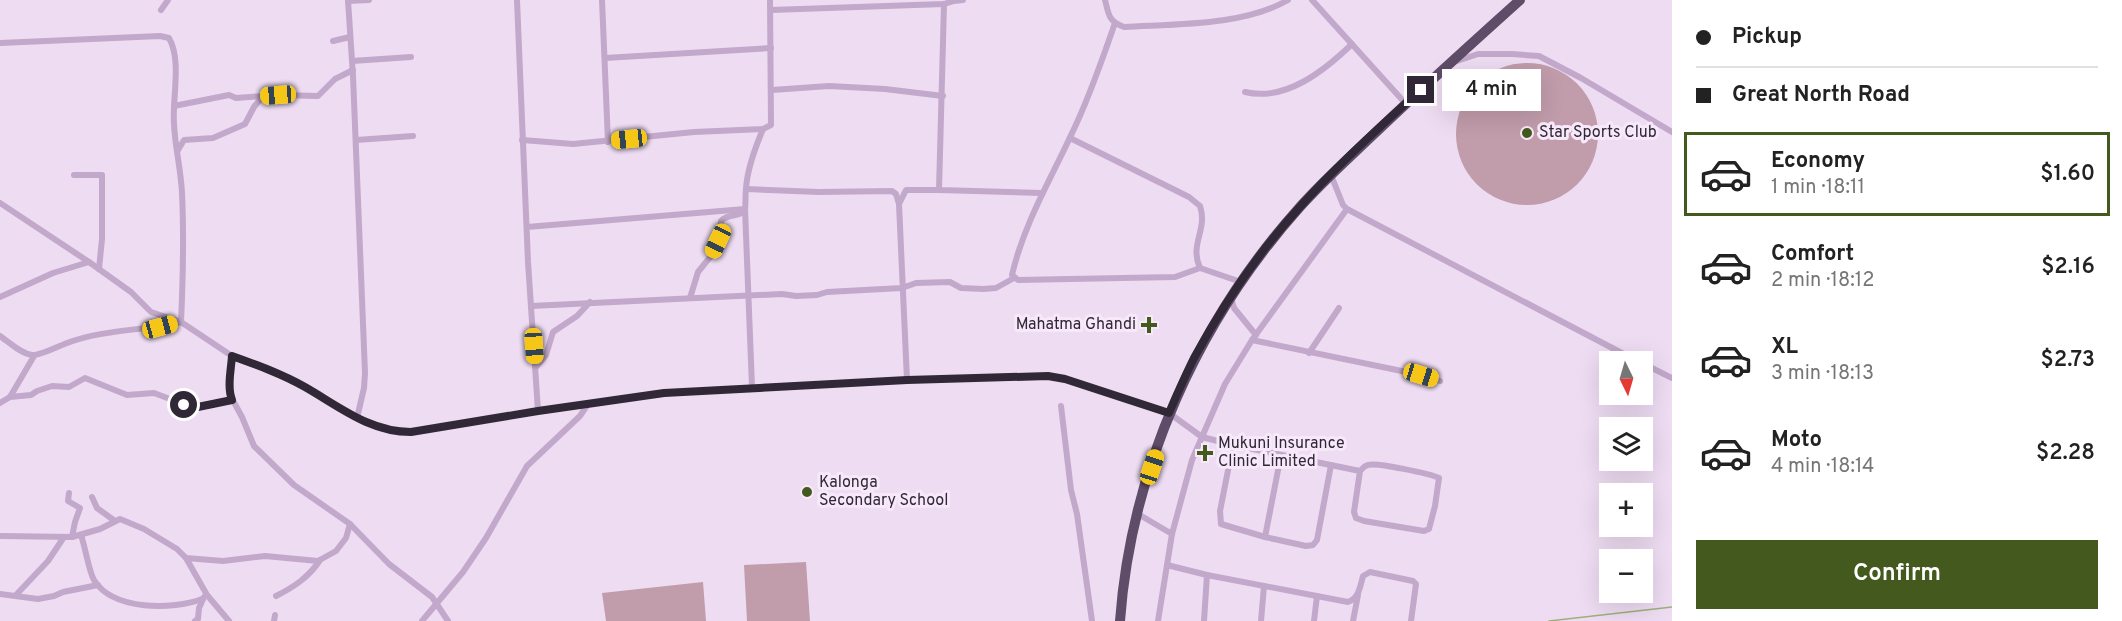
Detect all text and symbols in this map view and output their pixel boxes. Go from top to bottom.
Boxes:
text: Pickup [1732,24,1802,51]
callout: 4 min [1442,69,1541,111]
route end [1407,76,1434,103]
text: 4 min [1465,77,1518,103]
text: Great North Road [1732,82,1910,109]
car [259,85,297,105]
place label: Star Sports Club [1539,123,1657,143]
marker: Star Sports Club [1520,126,1534,140]
car [610,128,648,150]
icon: car [1699,147,1753,201]
text: Economy [1771,148,1865,175]
text: $1.60 [2040,161,2095,188]
text: 1 min · 18:11 [1771,175,1865,201]
car [702,221,734,261]
icon: car [1699,240,1753,294]
text: Comfort [1771,241,1854,268]
text: $2.16 [2041,254,2095,281]
text: 2 min · 18:12 [1771,268,1875,294]
car [140,314,180,340]
place label: Mahatma Ghandi [1016,315,1136,335]
marker: Mahatma Ghandi [1140,316,1158,334]
car [524,327,544,365]
icon: car [1699,333,1753,387]
text: XL [1771,334,1798,361]
text: $2.73 [2041,347,2095,374]
north arrow [1599,351,1653,405]
map controls [1599,351,1653,603]
car [1401,361,1441,389]
text: 3 min · 18:13 [1771,361,1874,387]
route start [170,391,197,418]
button: layers [1599,417,1653,471]
icon: car [1699,426,1753,480]
text: Moto [1771,427,1822,454]
place label: Mukuni Insurance Clinic Limited [1218,434,1345,472]
text: $2.28 [2036,440,2095,467]
marker: Mukuni Insurance Clinic Limited [1196,444,1214,462]
car [1138,447,1166,487]
text: 4 min · 18:14 [1771,454,1874,480]
place label: Kalonga Secondary School [819,473,948,511]
button: + [1599,483,1653,537]
marker: Kalonga Secondary School [800,485,814,499]
button: Confirm [1696,540,2098,609]
button: − [1599,549,1653,603]

